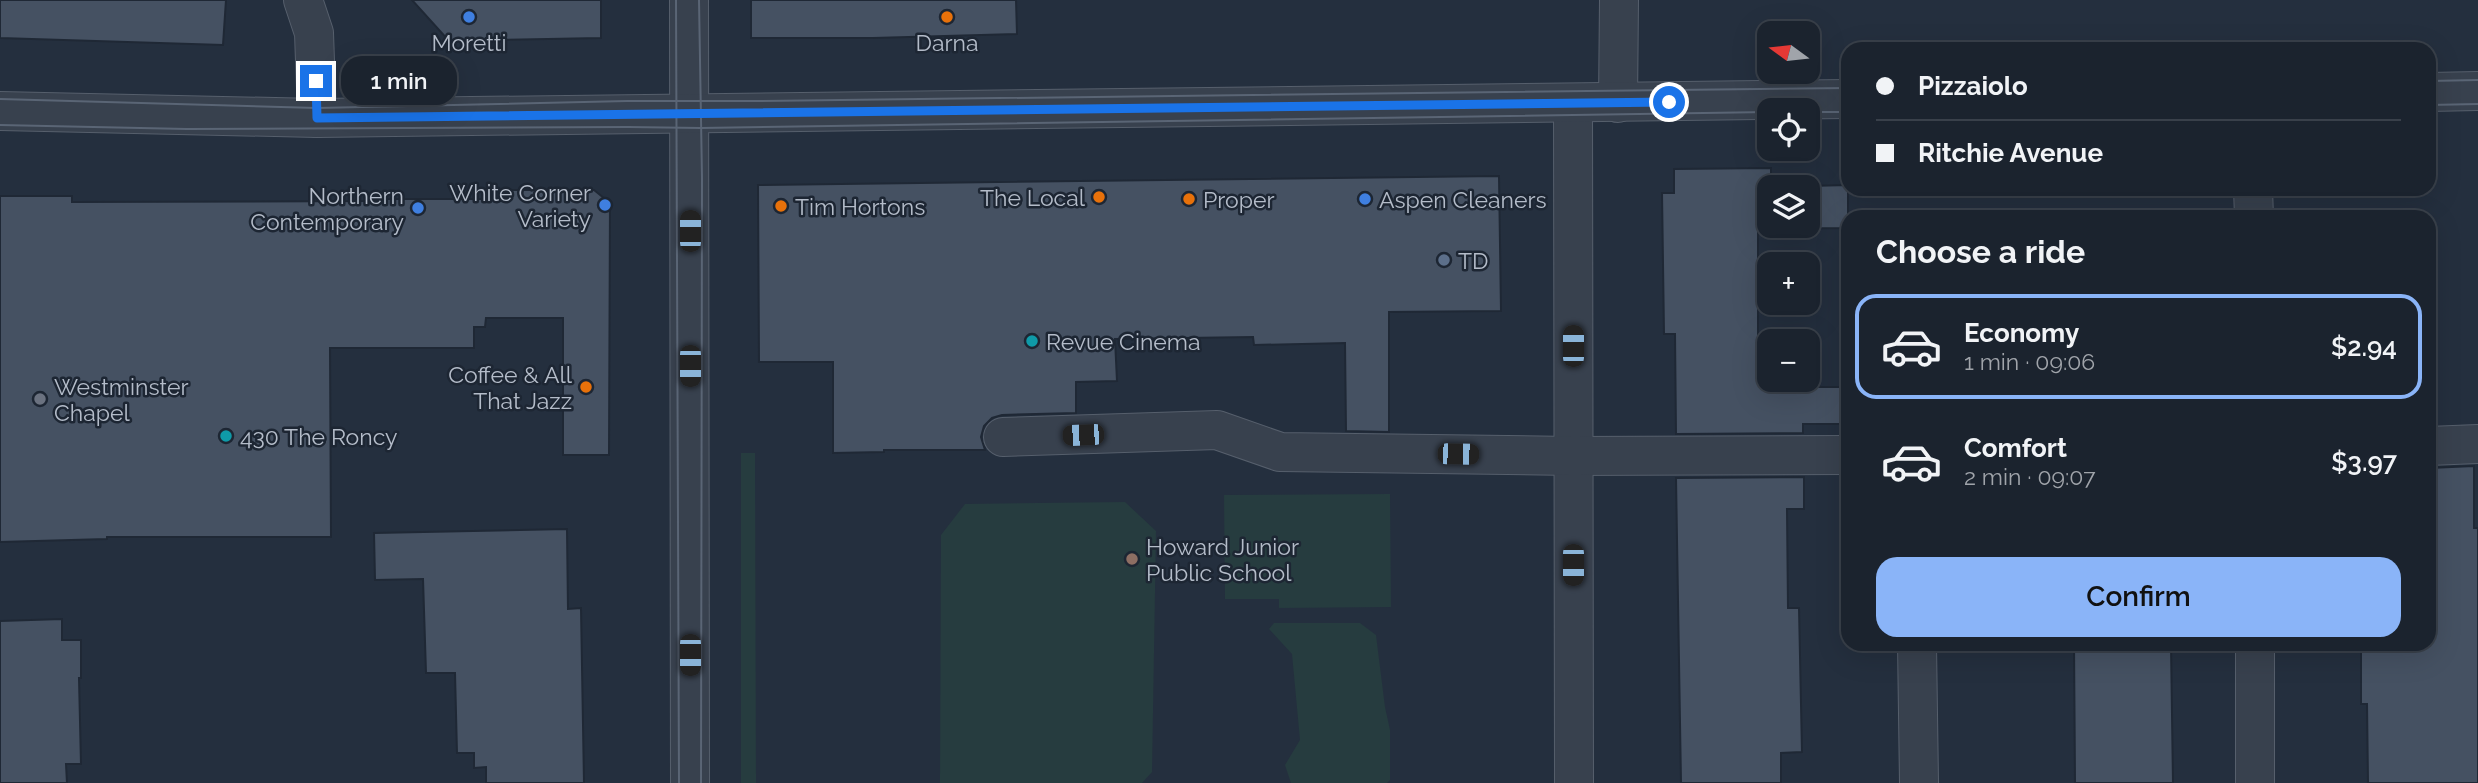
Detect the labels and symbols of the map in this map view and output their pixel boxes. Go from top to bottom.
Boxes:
marker: Moretti [461,9,477,25]
marker: Darna [939,9,955,25]
north arrow [1757,21,1820,84]
place label: Moretti [431,29,507,56]
place label: Darna [916,29,978,56]
callout: 1 min [340,56,456,106]
route end [300,65,332,97]
route start [1653,86,1685,118]
place label: White Corner Variety [449,179,591,232]
place label: Northern Contemporary [250,182,404,235]
place label: The Local [980,184,1086,211]
place label: Proper [1203,186,1274,213]
place label: Aspen Cleaners [1379,186,1547,213]
marker: The Local [1091,189,1107,205]
marker: Proper [1181,191,1197,207]
marker: Aspen Cleaners [1357,191,1373,207]
place label: Tim Hortons [795,193,925,220]
marker: White Corner Variety [597,197,613,213]
marker: Tim Hortons [773,198,789,214]
marker: Northern Contemporary [410,200,426,216]
car [680,210,701,252]
place label: TD [1458,247,1488,274]
marker: TD [1436,252,1452,268]
car [1563,325,1584,367]
place label: Revue Cinema [1046,328,1200,355]
marker: Revue Cinema [1024,333,1040,349]
car [680,345,701,387]
place label: Coffee & All That Jazz [448,361,573,414]
place label: Westminster Chapel [54,373,189,426]
marker: Coffee & All That Jazz [578,379,594,395]
marker: Westminster Chapel [32,391,48,407]
place label: 430 The Roncy [240,423,398,450]
car [1062,424,1105,446]
marker: 430 The Roncy [218,428,234,444]
car [1437,443,1480,465]
place label: Howard Junior Public School [1146,533,1299,586]
car [1563,544,1584,586]
marker: Howard Junior Public School [1124,551,1140,567]
car [680,634,701,676]

